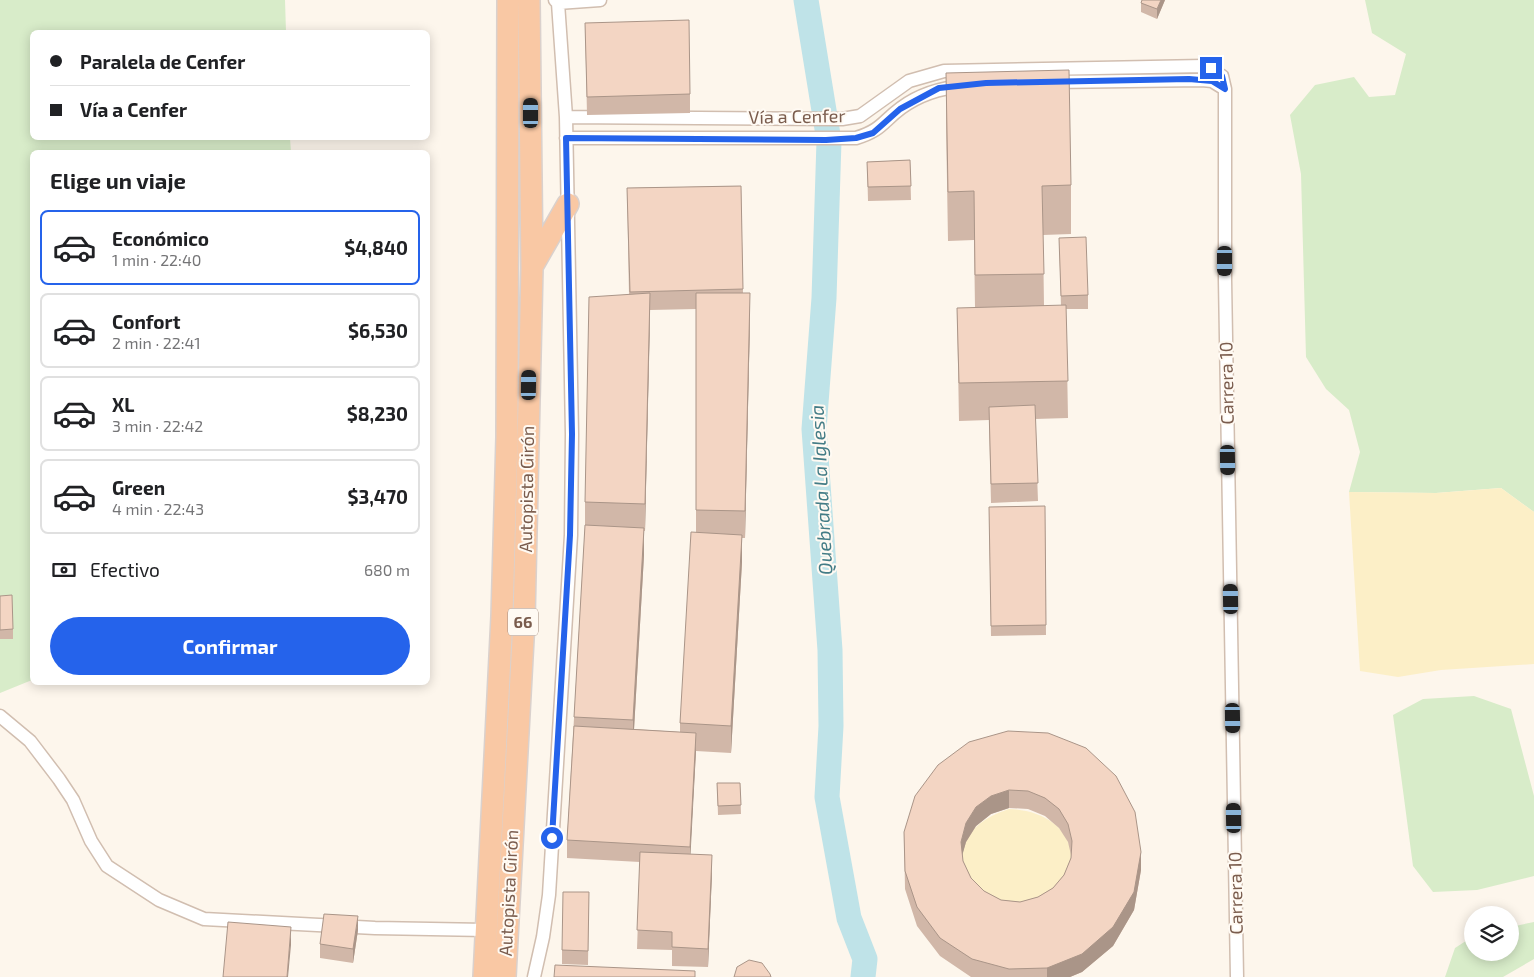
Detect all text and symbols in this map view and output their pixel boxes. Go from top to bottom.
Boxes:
text: Paralela de Cenfer [80,50,245,73]
route end [1200,57,1222,79]
text: Vía a Cenfer [80,98,187,121]
car [523,98,538,128]
street label: Vía a Cenfer [748,104,846,128]
text: Elige un viaje [50,167,186,193]
icon: car [52,225,97,270]
text: Económico [112,227,209,250]
text: $4,840 [344,236,408,259]
car [1217,246,1232,276]
text: 1 min · 22:40 [112,250,201,269]
icon: car [52,308,97,353]
text: Confort [112,310,180,333]
text: $6,530 [348,319,408,342]
text: 2 min · 22:41 [112,333,201,352]
street label: Carrera 10 [1214,341,1238,425]
car [521,370,536,400]
icon: car [52,391,97,436]
text: XL [112,393,134,416]
text: $8,230 [347,402,408,425]
water label: Quebrada La Iglesia [805,404,836,576]
text: 3 min · 22:42 [112,416,203,435]
street label: Autopista Girón [514,425,538,553]
car [1220,445,1235,475]
icon: car [52,474,97,519]
text: Green [112,476,165,499]
text: $3,470 [348,485,408,508]
text: 4 min · 22:43 [112,499,204,518]
icon: cash [50,556,78,584]
text: Efectivo [90,558,160,581]
text: 680 m [364,560,410,579]
car [1223,584,1238,614]
road number: 66 [508,608,538,636]
button: Confirmar [50,617,410,675]
car [1225,703,1240,733]
car [1226,803,1241,833]
route start [541,827,563,849]
street label: Autopista Girón [494,829,522,957]
street label: Carrera 10 [1223,851,1247,935]
map controls [1464,906,1519,961]
button: layers [1464,906,1519,961]

